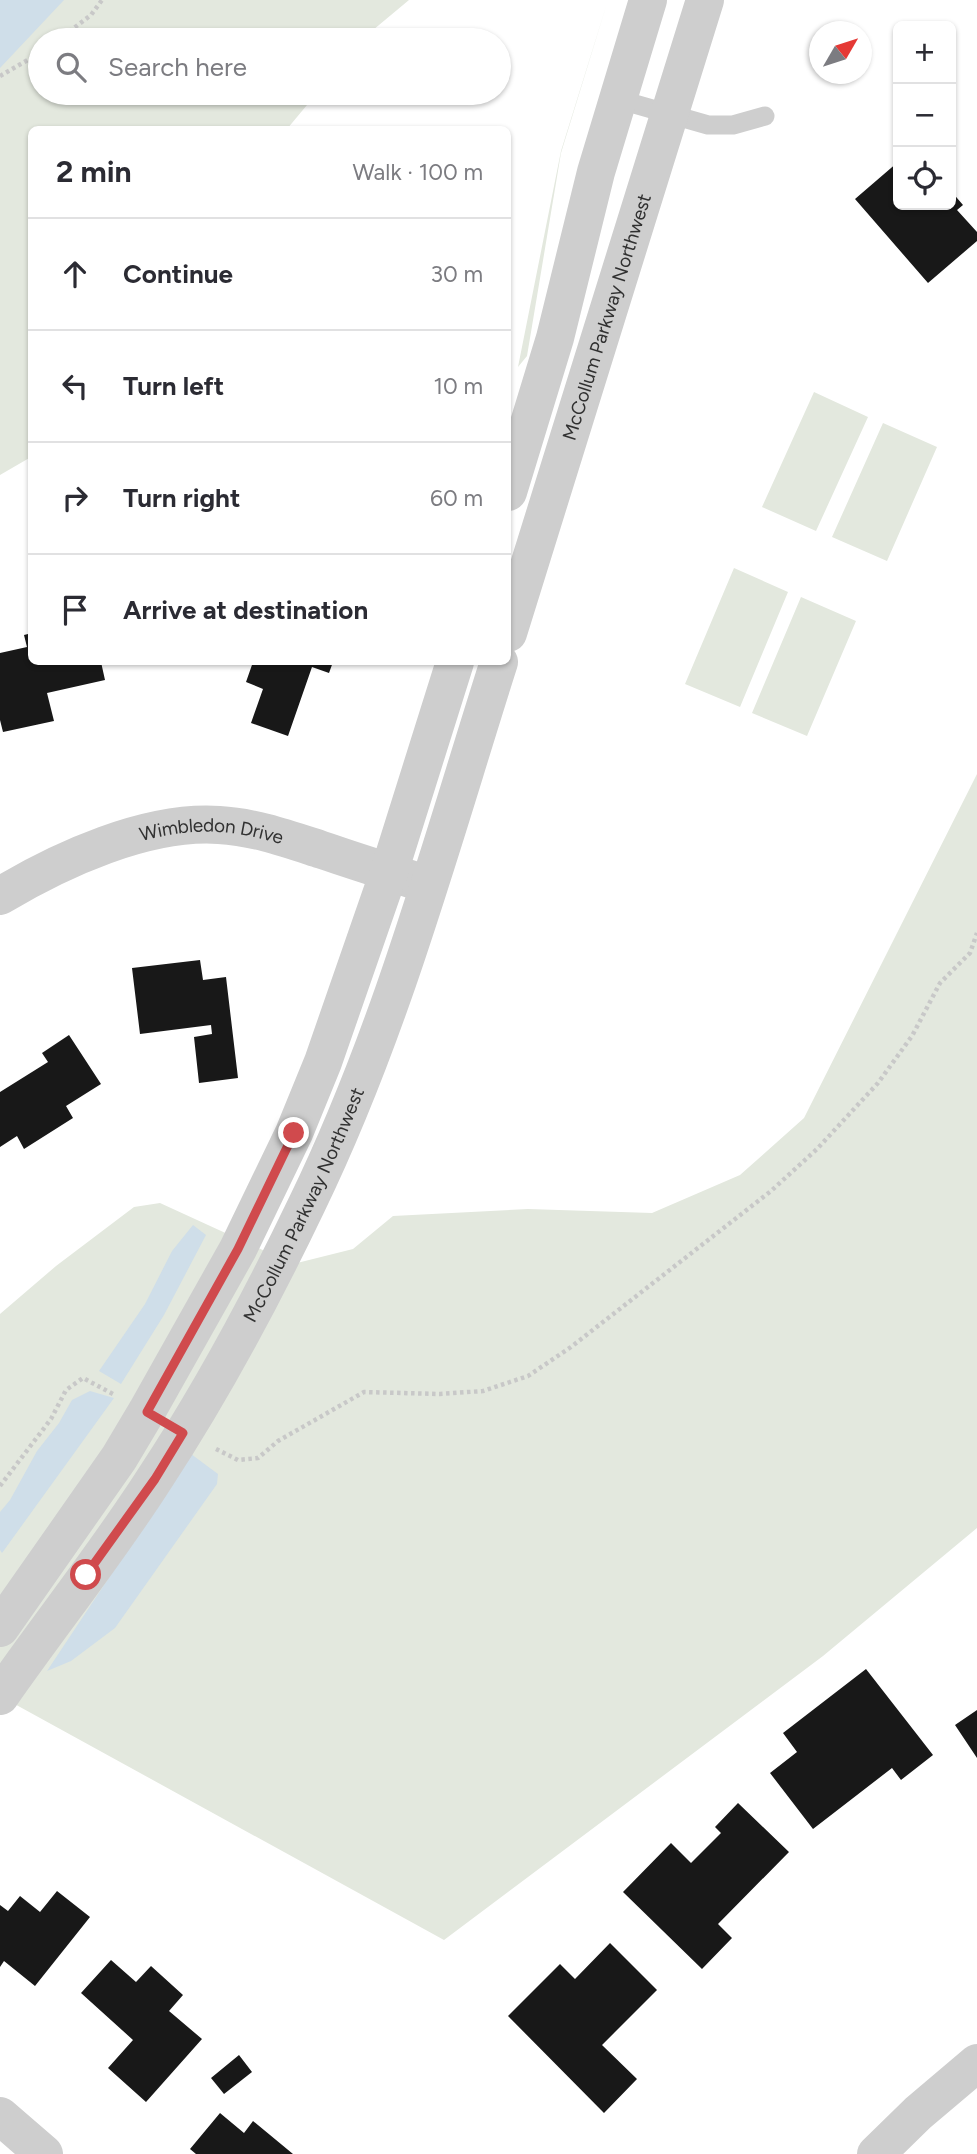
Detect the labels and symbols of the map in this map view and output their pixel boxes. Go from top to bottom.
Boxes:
north arrow [809,21,872,84]
street label: McCollum Parkway Northwest [558,191,656,443]
street label: Wimbledon Drive [137,814,286,849]
street label: McCollum Parkway Northwest [238,1084,369,1326]
route end [278,1117,309,1148]
route start [70,1559,101,1590]

